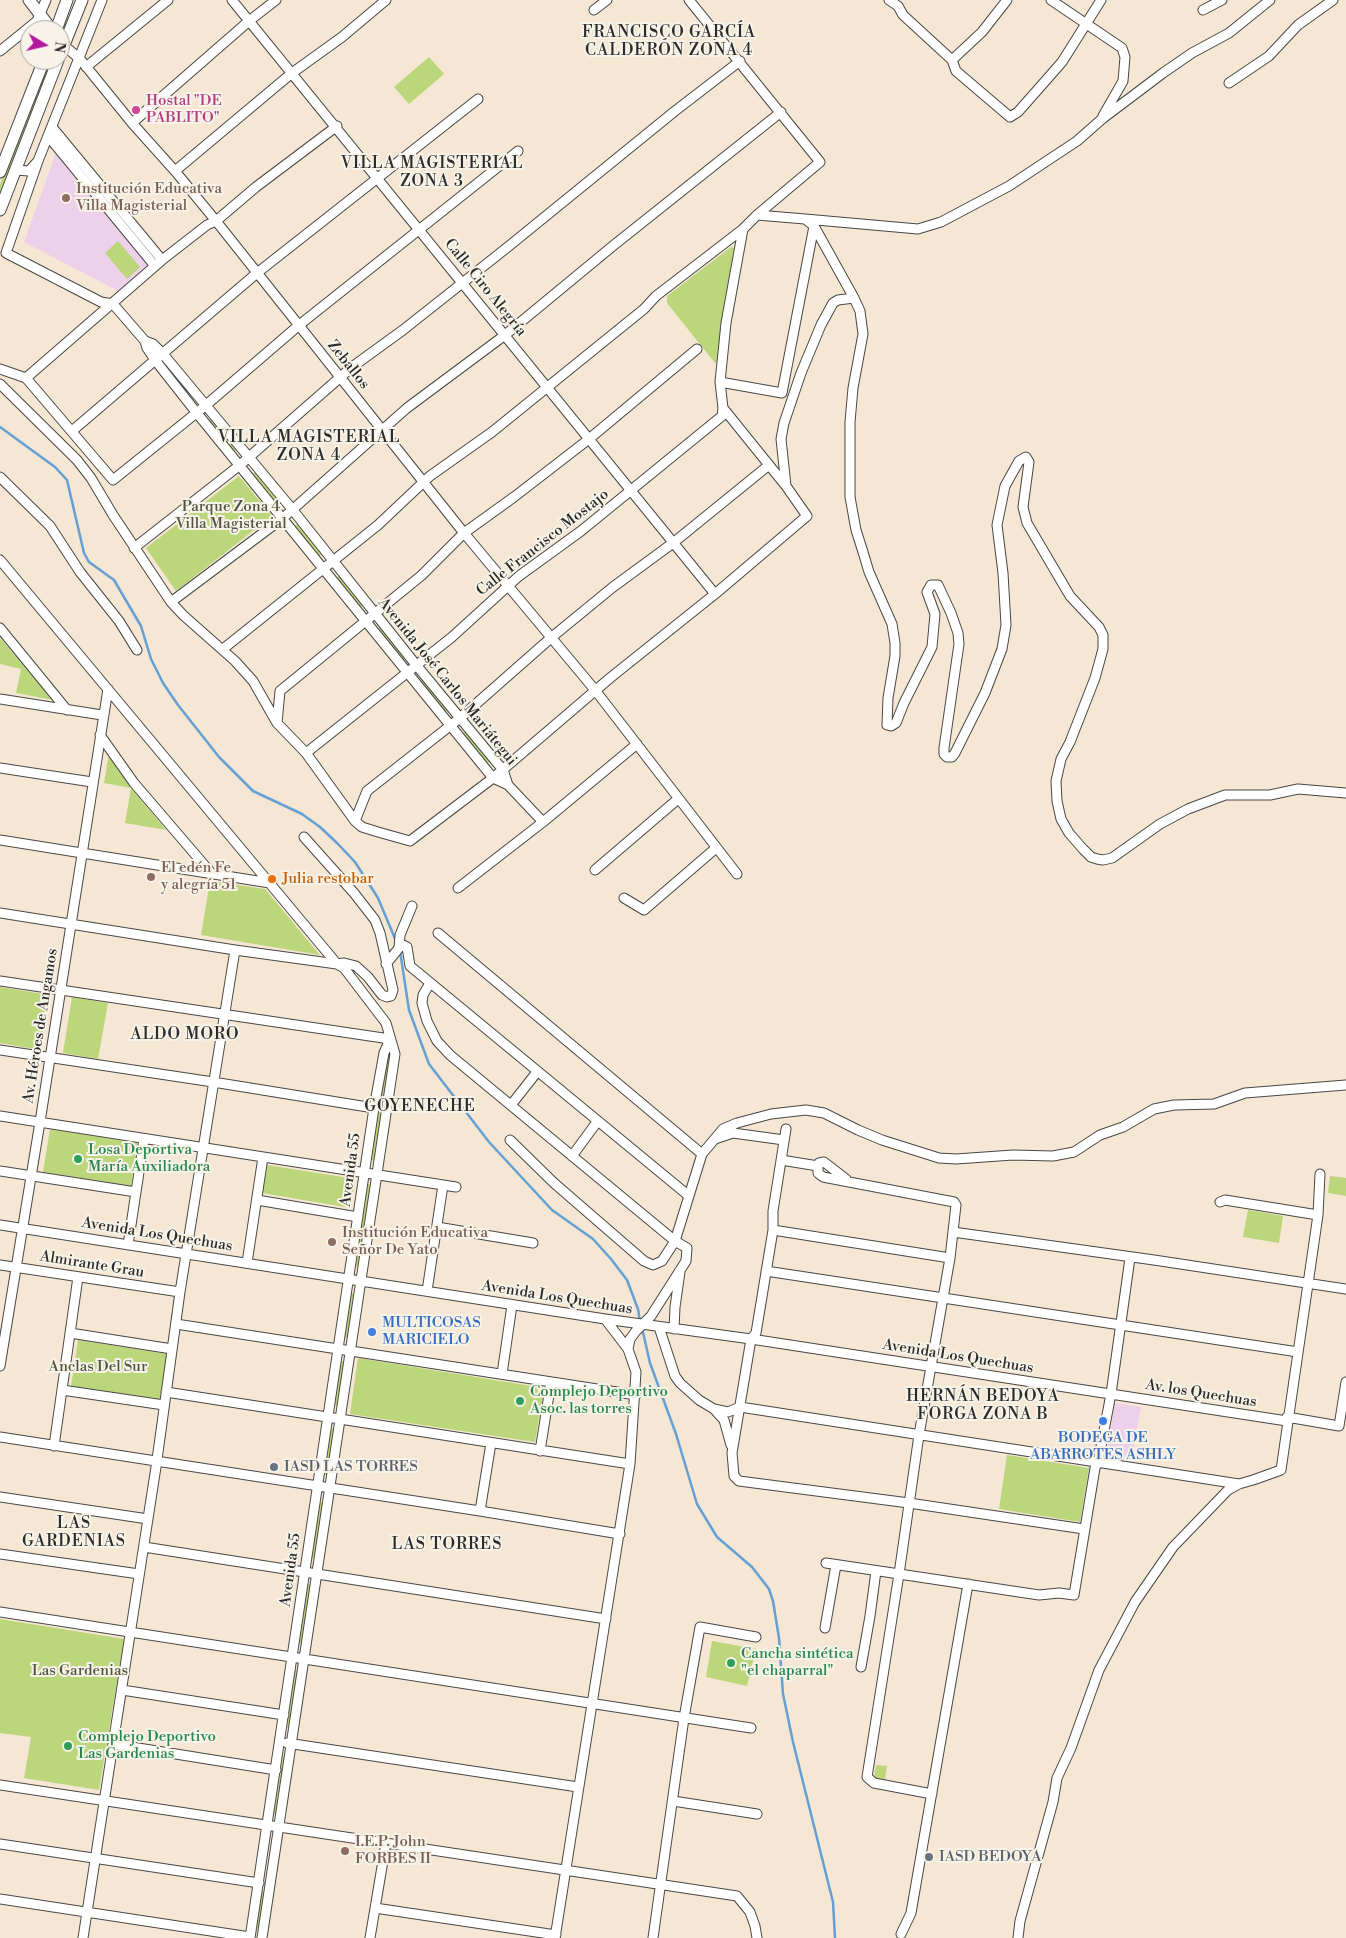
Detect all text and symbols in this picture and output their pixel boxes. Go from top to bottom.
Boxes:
north arrow [20,20,70,70]
district label: FRANCISCO GARCÍA CALDERÓN ZONA 4 [580,23,758,61]
text: N [49,40,69,54]
place label: Hostal "DE PABLITO" [146,92,222,127]
marker: Hostal "DE PABLITO" [130,104,142,116]
district label: VILLA MAGISTERIAL ZONA 3 [339,154,525,192]
place label: Institución Educativa Villa Magisterial [76,180,222,215]
marker: Institución Educativa Villa Magisterial [60,192,72,204]
street label: Calle Ciro Alegría [440,236,530,340]
street label: Zeballos [323,337,373,393]
district label: VILLA MAGISTERIAL ZONA 4 [216,428,402,466]
street label: Calle Francisco Mostajo [473,486,613,600]
park label: Parque Zona 4 Villa Magisterial [175,498,287,533]
street label: Avenida José Carlos Mariátegui [374,595,520,769]
place label: El edén Fe y alegría 51 [161,859,236,894]
place label: Julia restobar [282,870,374,888]
marker: El edén Fe y alegría 51 [145,871,157,883]
marker: Julia restobar [266,873,278,885]
street label: Av. Héroes de Angamos [20,947,62,1105]
district label: ALDO MORO [129,1025,241,1045]
district label: GOYENECHE [363,1097,477,1117]
street label: Avenida 55 [337,1132,365,1208]
place label: Losa Deportiva María Auxiliadora [88,1141,210,1176]
marker: Losa Deportiva María Auxiliadora [72,1153,84,1165]
street label: Avenida Los Quechuas [80,1214,234,1256]
place label: Institución Educativa Señor De Yato [342,1224,488,1259]
marker: Institución Educativa Señor De Yato [326,1236,338,1248]
street label: Almirante Grau [39,1248,145,1282]
street label: Avenida Los Quechuas [480,1277,634,1319]
place label: MULTICOSAS MARICIELO [382,1314,481,1349]
marker: MULTICOSAS MARICIELO [366,1326,378,1338]
street label: Avenida Los Quechuas [881,1336,1035,1378]
park label: Anclas Del Sur [49,1358,147,1376]
street label: Av. los Quechuas [1144,1376,1258,1412]
place label: Complejo Deportivo Asoc. las torres [530,1383,668,1418]
district label: HERNÁN BEDOYA FORGA ZONA B [905,1387,1061,1425]
marker: Complejo Deportivo Asoc. las torres [514,1395,526,1407]
marker: BODEGA DE ABARROTES ASHLY [1097,1415,1109,1427]
place label: BODEGA DE ABARROTES ASHLY [1030,1429,1176,1464]
place label: IASD LAS TORRES [284,1458,418,1476]
marker: IASD LAS TORRES [268,1461,280,1473]
district label: LAS GARDENIAS [21,1514,127,1552]
street label: Avenida 55 [277,1532,305,1608]
district label: LAS TORRES [390,1535,504,1555]
place label: Cancha sintética "el chaparral" [741,1645,854,1680]
marker: Cancha sintética "el chaparral" [725,1657,737,1669]
park label: Las Gardenias [32,1662,128,1680]
place label: Complejo Deportivo Las Gardenias [78,1728,216,1763]
marker: Complejo Deportivo Las Gardenias [62,1740,74,1752]
place label: I.E.P. John FORBES II [355,1833,431,1868]
marker: I.E.P. John FORBES II [339,1845,351,1857]
place label: IASD BEDOYA [939,1848,1042,1866]
marker: IASD BEDOYA [923,1851,935,1863]

